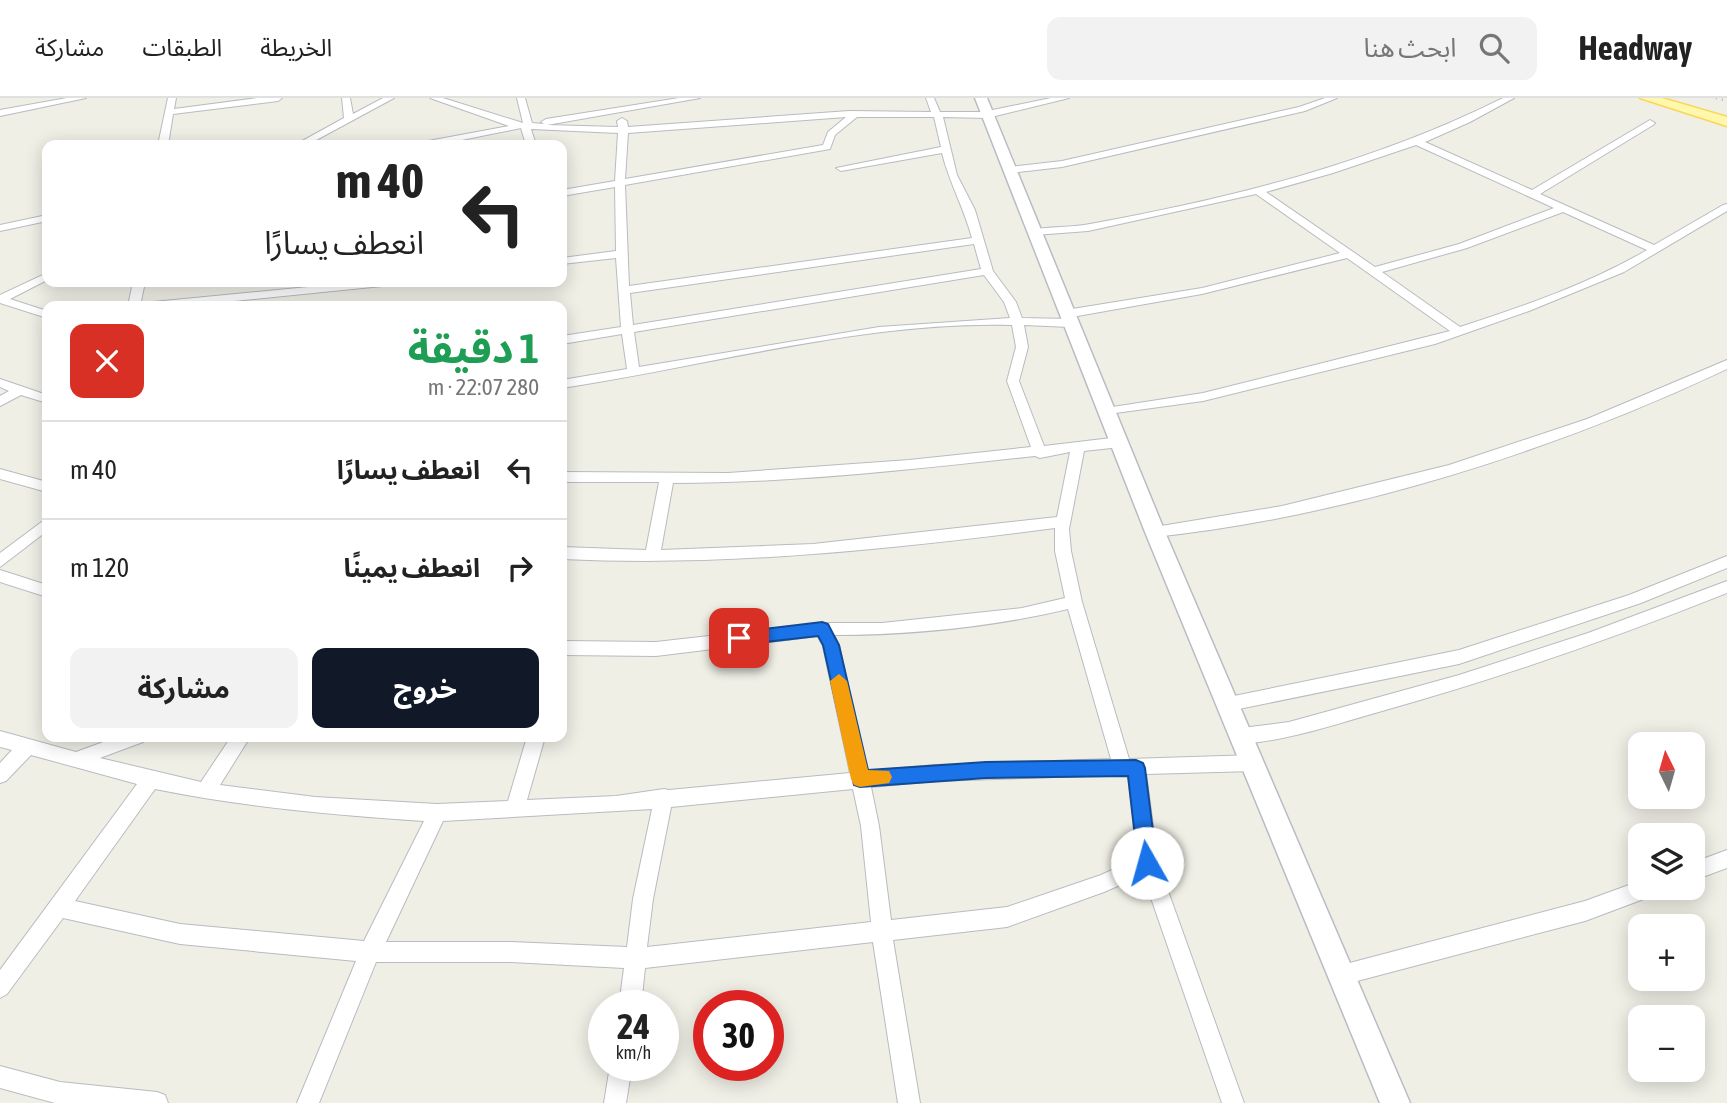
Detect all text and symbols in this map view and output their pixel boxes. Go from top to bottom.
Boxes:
search box [1047,17,1537,80]
icon: search [1475,29,1513,67]
text: Headway [1579,29,1692,67]
text: ابحث هنا [1363,33,1457,63]
text: مشاركة [35,34,104,61]
text: الطبقات [142,34,222,61]
text: الخريطة [260,34,332,61]
text: 40 m [336,152,424,208]
icon: left [448,168,539,259]
text: انعطف يسارًا [264,224,424,261]
button: close [70,324,144,398]
text: 1 دقيقة [408,324,539,372]
text: 280 m · 22:07 [428,374,539,400]
icon: left [501,451,539,489]
text: 40 m [70,455,117,485]
text: انعطف يسارًا [337,455,480,485]
icon: right [501,549,539,587]
text: 120 m [70,553,129,583]
text: انعطف يمينًا [343,553,480,583]
pin [709,608,769,668]
icon: arrive [720,619,758,657]
button: مشاركة [70,648,298,728]
button: خروج [312,648,539,728]
north arrow [1628,732,1704,808]
map controls [1628,732,1705,1082]
button: layers [1628,823,1705,900]
position arrow [1110,826,1184,900]
button: + [1628,914,1705,991]
speed limit sign: 30 [693,990,784,1081]
button: − [1628,1005,1705,1082]
text: 24 [617,1006,650,1046]
text: km/h [616,1042,651,1063]

